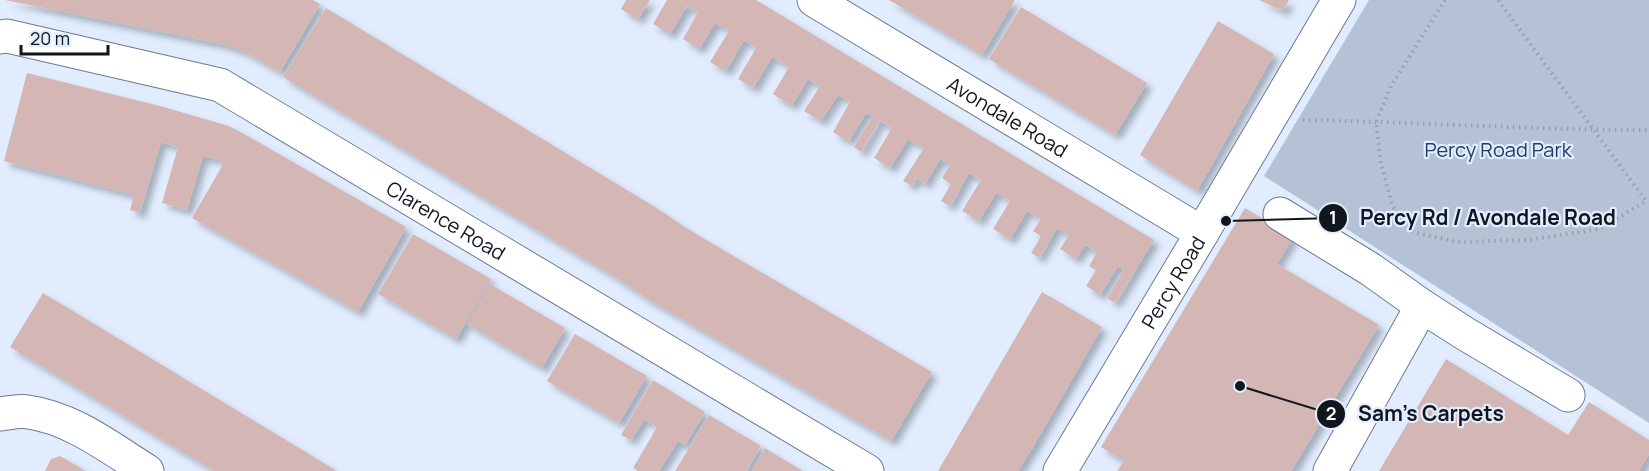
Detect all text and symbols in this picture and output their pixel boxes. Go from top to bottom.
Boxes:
scale bar [21,18,108,56]
text: 20 m [30,26,70,50]
street label: Avondale Road [942,70,1073,163]
park label: Percy Road Park [1424,136,1573,163]
street label: Clarence Road [382,174,511,266]
callout: Percy Rd / Avondale Road [1318,198,1628,237]
text: Percy Rd / Avondale Road [1360,203,1616,231]
text: 1 [1329,205,1337,229]
street label: Percy Road [1135,231,1211,333]
callout: Sam's Carpets [1316,394,1515,433]
text: Sam's Carpets [1358,399,1504,427]
text: 2 [1326,401,1336,425]

